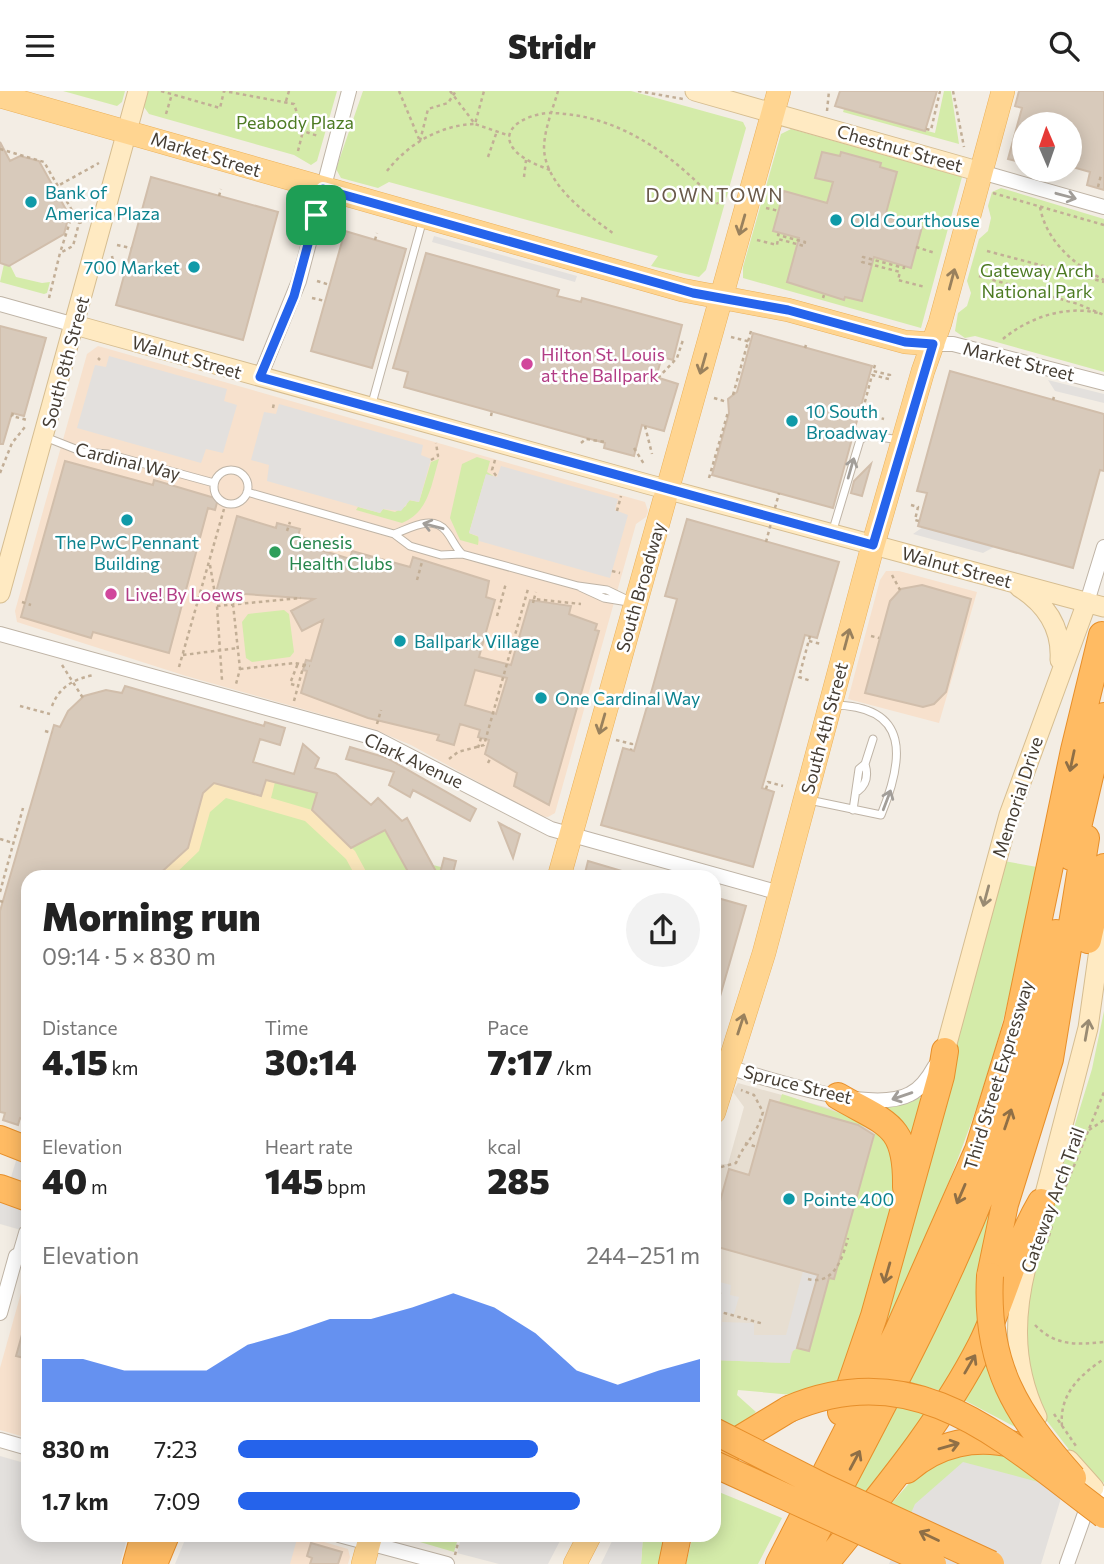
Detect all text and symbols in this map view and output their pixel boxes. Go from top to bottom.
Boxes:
text: Stridr [508,26,596,66]
icon: menu [21,27,59,65]
icon: search [1045,27,1083,65]
park label: Peabody Plaza [236,111,354,133]
north arrow [1012,112,1082,182]
map controls [1012,112,1082,182]
street label: Chestnut Street [835,120,965,176]
street label: Market Street [148,127,264,181]
place label: Bank of America Plaza [45,181,160,224]
district label: DOWNTOWN [645,183,785,206]
pin [286,185,346,245]
one-way arrow [1055,190,1077,203]
marker: Bank of America Plaza [23,194,39,210]
icon: arrive [297,196,335,234]
place label: Old Courthouse [850,209,980,231]
marker: Old Courthouse [828,212,844,228]
one-way arrow [734,214,747,236]
place label: 700 Market [84,256,180,278]
marker: 700 Market [186,259,202,275]
park label: Gateway Arch National Park [980,259,1094,302]
one-way arrow [947,268,960,290]
street label: South 8th Street [37,294,93,430]
street label: Walnut Street [129,331,245,383]
street label: Market Street [961,337,1077,385]
place label: Hilton St. Louis at the Ballpark [541,343,665,386]
one-way arrow [696,352,709,374]
marker: Hilton St. Louis at the Ballpark [519,356,535,372]
place label: 10 South Broadway [806,400,888,443]
marker: 10 South Broadway [784,413,800,429]
street label: Cardinal Way [73,437,183,485]
one-way arrow [845,457,858,480]
marker: The PwC Pennant Building [119,512,135,528]
one-way arrow [423,519,445,532]
street label: South Broadway [611,519,669,655]
place label: The PwC Pennant Building [55,531,199,574]
place label: Genesis Health Clubs [289,531,393,574]
street label: Walnut Street [899,542,1015,592]
marker: Genesis Health Clubs [267,544,283,560]
place label: Live! By Loews [125,583,243,605]
marker: Live! By Loews [103,586,119,602]
one-way arrow [841,628,854,651]
place label: Ballpark Village [414,630,539,652]
marker: Ballpark Village [392,633,408,649]
street label: South 4th Street [796,660,852,796]
place label: One Cardinal Way [555,687,700,709]
marker: One Cardinal Way [533,690,549,706]
one-way arrow [595,712,608,735]
street label: Clark Avenue [361,727,467,793]
street label: Memorial Drive [987,734,1047,860]
one-way arrow [1064,749,1078,772]
one-way arrow [881,790,894,812]
one-way arrow [979,885,992,907]
text: Morning run [42,892,261,939]
button: share [626,893,700,967]
text: 09:14 · 5 × 830 m [42,942,216,970]
street label: Third Street Expressway [959,977,1037,1173]
one-way arrow [736,1013,748,1035]
text: Distance [42,1016,118,1039]
text: Time [265,1016,308,1039]
text: Pace [487,1016,529,1039]
one-way arrow [1081,1019,1095,1042]
text: 4.15 [42,1039,108,1082]
text: 30:14 [265,1039,357,1082]
text: 7:17 [487,1039,553,1082]
text: km [108,1056,138,1079]
text: /km [553,1056,592,1079]
street label: Spruce Street [741,1060,855,1108]
one-way arrow [891,1091,913,1103]
one-way arrow [1002,1108,1015,1130]
street label: Gateway Arch Trail [1016,1124,1088,1276]
text: Elevation [42,1135,122,1158]
text: Heart rate [265,1135,353,1158]
text: kcal [487,1135,521,1158]
text: 40 [42,1158,87,1201]
text: 145 [265,1158,323,1201]
text: 285 [487,1158,550,1201]
text: m [87,1175,107,1198]
text: bpm [323,1175,366,1198]
one-way arrow [953,1182,966,1204]
place label: Pointe 400 [803,1188,894,1210]
marker: Pointe 400 [781,1191,797,1207]
text: Elevation [42,1241,139,1269]
text: 244–251 m [586,1241,700,1269]
one-way arrow [879,1262,892,1284]
one-way arrow [963,1354,977,1374]
text: 830 m [42,1435,109,1463]
text: 7:23 [154,1435,197,1463]
one-way arrow [937,1439,960,1452]
one-way arrow [848,1450,862,1471]
text: 1.7 km [42,1487,109,1515]
text: 7:09 [154,1487,201,1515]
one-way arrow [919,1528,940,1541]

